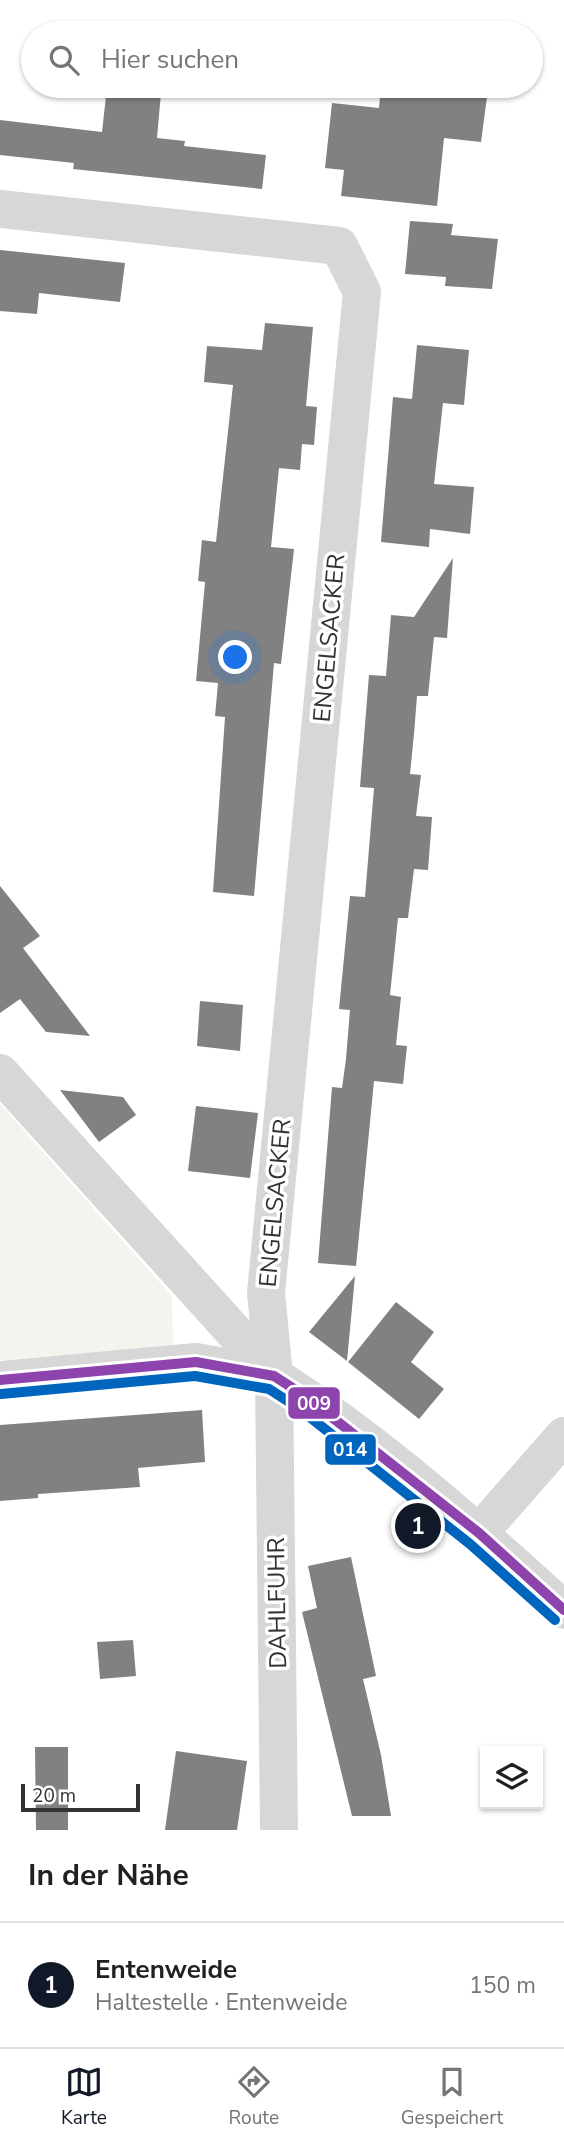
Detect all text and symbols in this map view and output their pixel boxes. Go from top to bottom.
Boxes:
search box [21,21,543,98]
icon: search [45,41,83,79]
text: Hier suchen [101,42,239,77]
street label: ENGELSACKER [306,552,352,724]
your location [218,640,252,674]
street label: ENGELSACKER [252,1117,298,1289]
line badge: 009 [287,1386,341,1420]
text: 009 [297,1391,331,1417]
line badge: 014 [324,1433,377,1466]
text: 014 [333,1437,367,1463]
pin: 1 [395,1500,441,1552]
street label: DAHLFUHR [260,1537,294,1669]
map controls [480,1746,543,1809]
button: layers [480,1746,543,1809]
scale bar [21,1781,140,1813]
text: 20 m [32,1783,76,1809]
text: In der Nähe [28,1855,189,1896]
text: Entenweide [95,1952,237,1987]
text: 1 [44,1970,58,2001]
text: 150 m [469,1970,536,2001]
text: Haltestelle · Entenweide [95,1987,347,2018]
tab: Karte [61,2063,107,2131]
tab: Route [229,2063,279,2131]
tab: Gespeichert [401,2063,503,2131]

